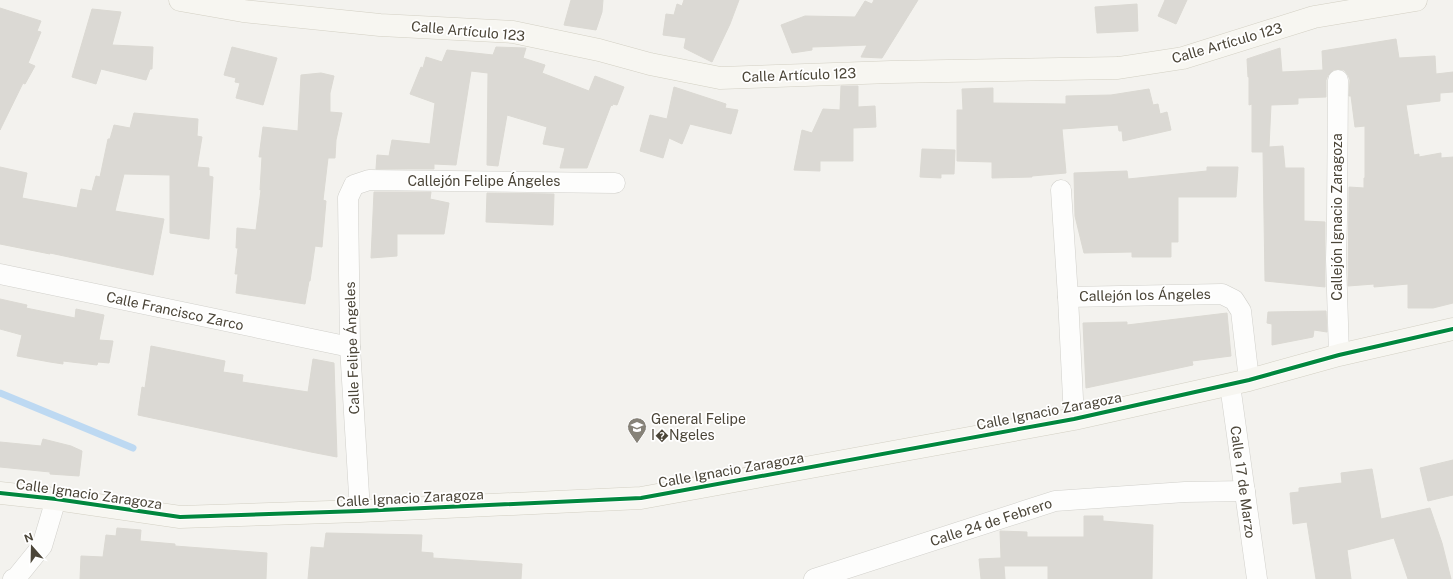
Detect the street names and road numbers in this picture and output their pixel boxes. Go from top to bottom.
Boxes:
street label: Calle Artículo 123 [410,18,526,44]
street label: Calle Artículo 123 [1170,20,1284,66]
street label: Calle Artículo 123 [742,65,857,85]
street label: Callejón Ignacio Zaragoza [1329,133,1345,301]
street label: Callejón Felipe Ángeles [408,172,560,189]
street label: Calle Felipe Ángeles [341,281,362,415]
street label: Callejón los Ángeles [1079,285,1211,304]
street label: Calle Francisco Zarco [105,289,245,333]
street label: Calle Ignacio Zaragoza [975,389,1123,433]
street label: Calle 17 de Marzo [1227,425,1259,539]
street label: Calle Ignacio Zaragoza [657,449,805,491]
street label: Calle Ignacio Zaragoza [15,476,163,512]
street label: Calle Ignacio Zaragoza [336,486,484,510]
street label: Calle 24 de Febrero [928,495,1054,549]

